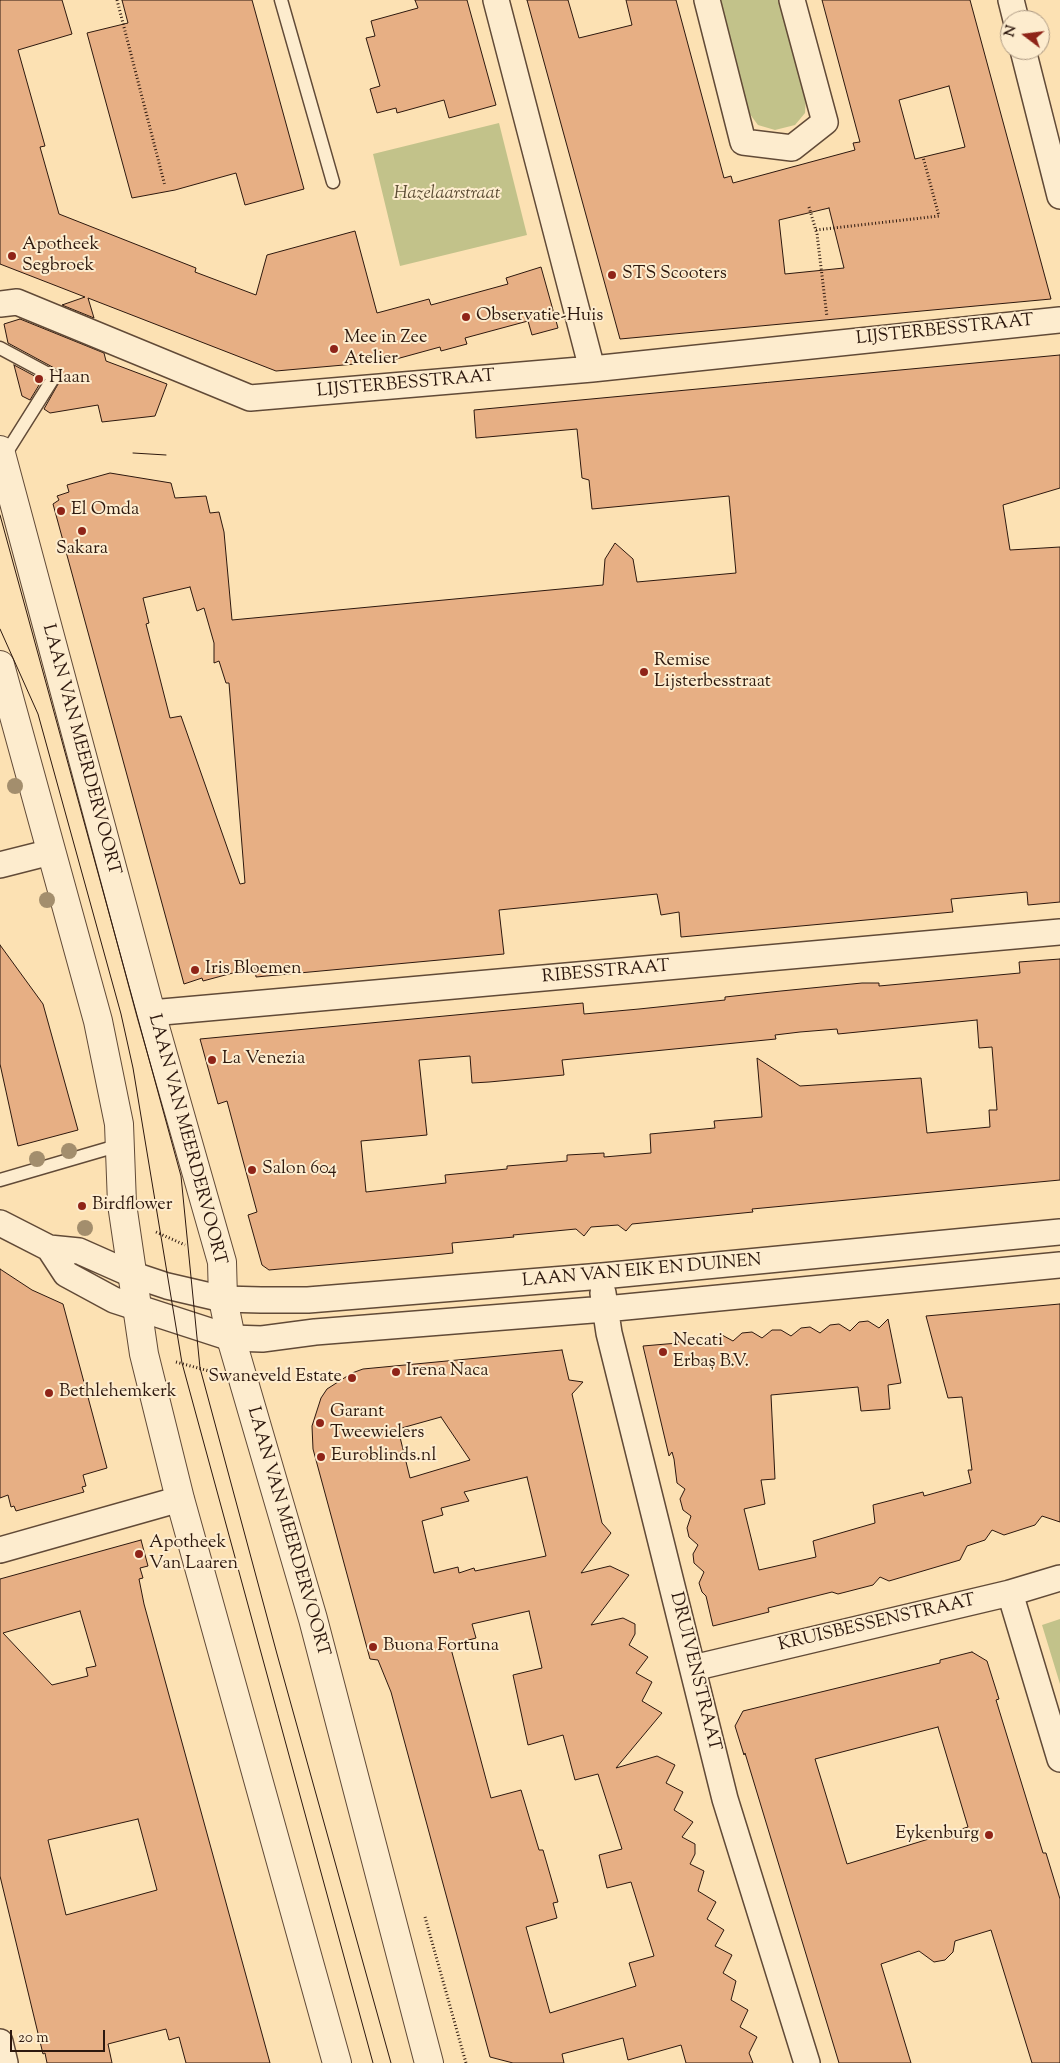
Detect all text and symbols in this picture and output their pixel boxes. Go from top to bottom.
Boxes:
north arrow [1000,10,1050,60]
text: N [1000,23,1023,39]
park label: Hazelaarstraat [394,184,500,206]
place label: Apotheek Segbroek [22,235,99,278]
marker: Apotheek Segbroek [6,250,18,262]
place label: STS Scooters [622,264,727,286]
marker: STS Scooters [606,269,618,281]
place label: Observatie-Huis [476,306,603,328]
marker: Observatie-Huis [460,311,472,323]
street label: LIJSTERBESSTRAAT [855,311,1035,351]
place label: Mee in Zee Atelier [344,328,427,370]
marker: Mee in Zee Atelier [328,343,340,355]
street label: LIJSTERBESSTRAAT [316,366,496,404]
place label: Haan [49,368,90,390]
marker: Haan [33,373,45,385]
place label: El Omda [71,500,139,522]
marker: El Omda [55,505,67,517]
marker: Sakara [76,525,88,537]
place label: Sakara [56,539,108,561]
street label: LAAN VAN MEERDERVOORT [36,622,124,878]
place label: Remise Lijsterbesstraat [654,651,771,694]
marker: Remise Lijsterbesstraat [638,666,650,678]
street label: RIBESSTRAAT [541,957,671,989]
place label: Iris Bloemen [205,959,302,981]
marker: Iris Bloemen [189,964,201,976]
street label: LAAN VAN MEERDERVOORT [142,1012,230,1268]
place label: La Venezia [222,1049,305,1071]
marker: La Venezia [206,1054,218,1066]
place label: Salon 604 [262,1159,337,1181]
marker: Salon 604 [246,1164,258,1176]
place label: Birdflower [92,1195,172,1217]
marker: Birdflower [76,1200,88,1212]
street label: LAAN VAN EIK EN DUINEN [521,1251,763,1293]
place label: Necati Erbaş B.V. [673,1331,749,1374]
marker: Necati Erbaş B.V. [657,1346,669,1358]
place label: Irena Naca [406,1361,489,1383]
marker: Irena Naca [390,1366,402,1378]
place label: Swaneveld Estate [208,1367,342,1389]
marker: Swaneveld Estate [346,1372,358,1384]
place label: Bethlehemkerk [59,1382,176,1404]
marker: Bethlehemkerk [43,1387,55,1399]
place label: Garant Tweewielers [330,1402,424,1445]
street label: LAAN VAN MEERDERVOORT [241,1405,333,1659]
marker: Garant Tweewielers [314,1417,326,1429]
place label: Euroblinds.nl [331,1446,436,1468]
marker: Euroblinds.nl [315,1451,327,1463]
place label: Apotheek Van Laaren [149,1533,238,1576]
marker: Apotheek Van Laaren [133,1548,145,1560]
street label: DRUIVENSTRAAT [664,1590,724,1754]
street label: KRUISBESSENSTRAAT [776,1591,978,1657]
place label: Buona Fortuna [383,1636,499,1658]
marker: Buona Fortuna [367,1641,379,1653]
place label: Eykenburg [895,1824,979,1846]
marker: Eykenburg [983,1829,995,1841]
scale bar [12,2020,108,2052]
text: 20 m [18,2028,49,2049]

